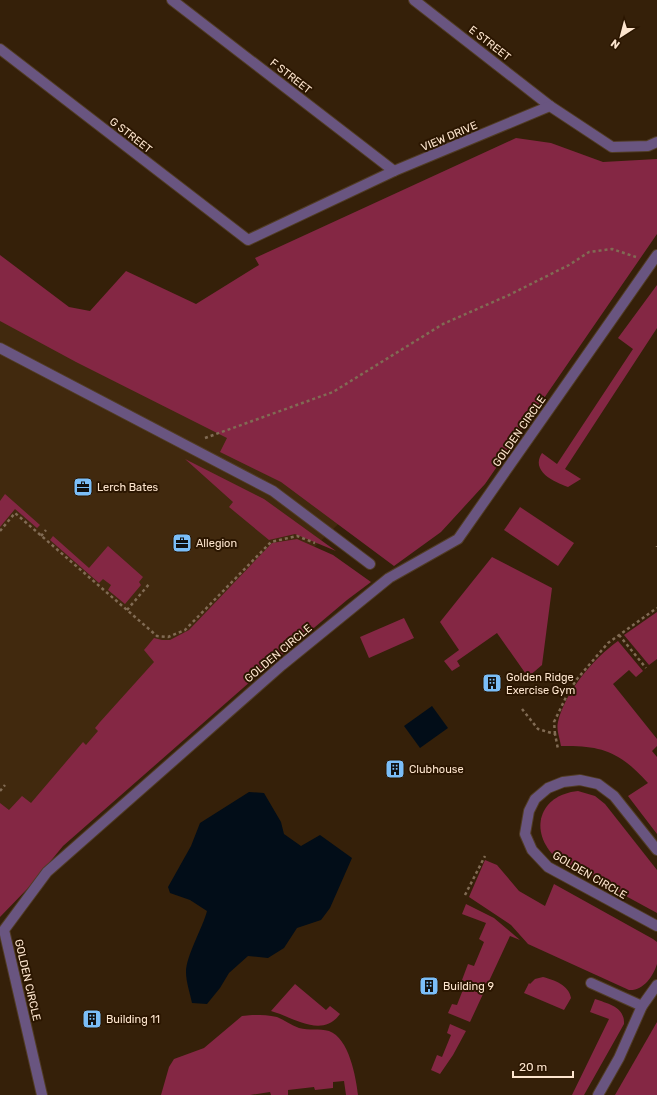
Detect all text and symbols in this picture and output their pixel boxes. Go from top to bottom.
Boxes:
north arrow [601,16,641,56]
street label: E STREET [466,23,514,64]
text: N [608,36,622,51]
street label: F STREET [267,56,314,97]
street label: G STREET [107,115,155,156]
street label: VIEW DRIVE [419,119,480,154]
street label: GOLDEN CIRCLE [490,393,549,469]
office icon: Lerch Bates [72,476,94,498]
place label: Lerch Bates [97,481,159,494]
office icon: Allegion [171,532,193,554]
place label: Allegion [196,537,237,550]
street label: GOLDEN CIRCLE [242,621,315,685]
place label: Golden Ridge Exercise Gym [506,671,575,697]
building icon: Golden Ridge Exercise Gym [481,672,503,694]
building icon: Clubhouse [384,758,406,780]
place label: Clubhouse [409,763,464,776]
street label: GOLDEN CIRCLE [550,849,629,902]
street label: GOLDEN CIRCLE [12,938,43,1023]
building icon: Building 9 [418,975,440,997]
place label: Building 9 [443,980,494,993]
building icon: Building 11 [81,1008,103,1030]
place label: Building 11 [106,1013,160,1026]
scale bar [513,1053,573,1079]
text: 20 m [519,1060,547,1074]

